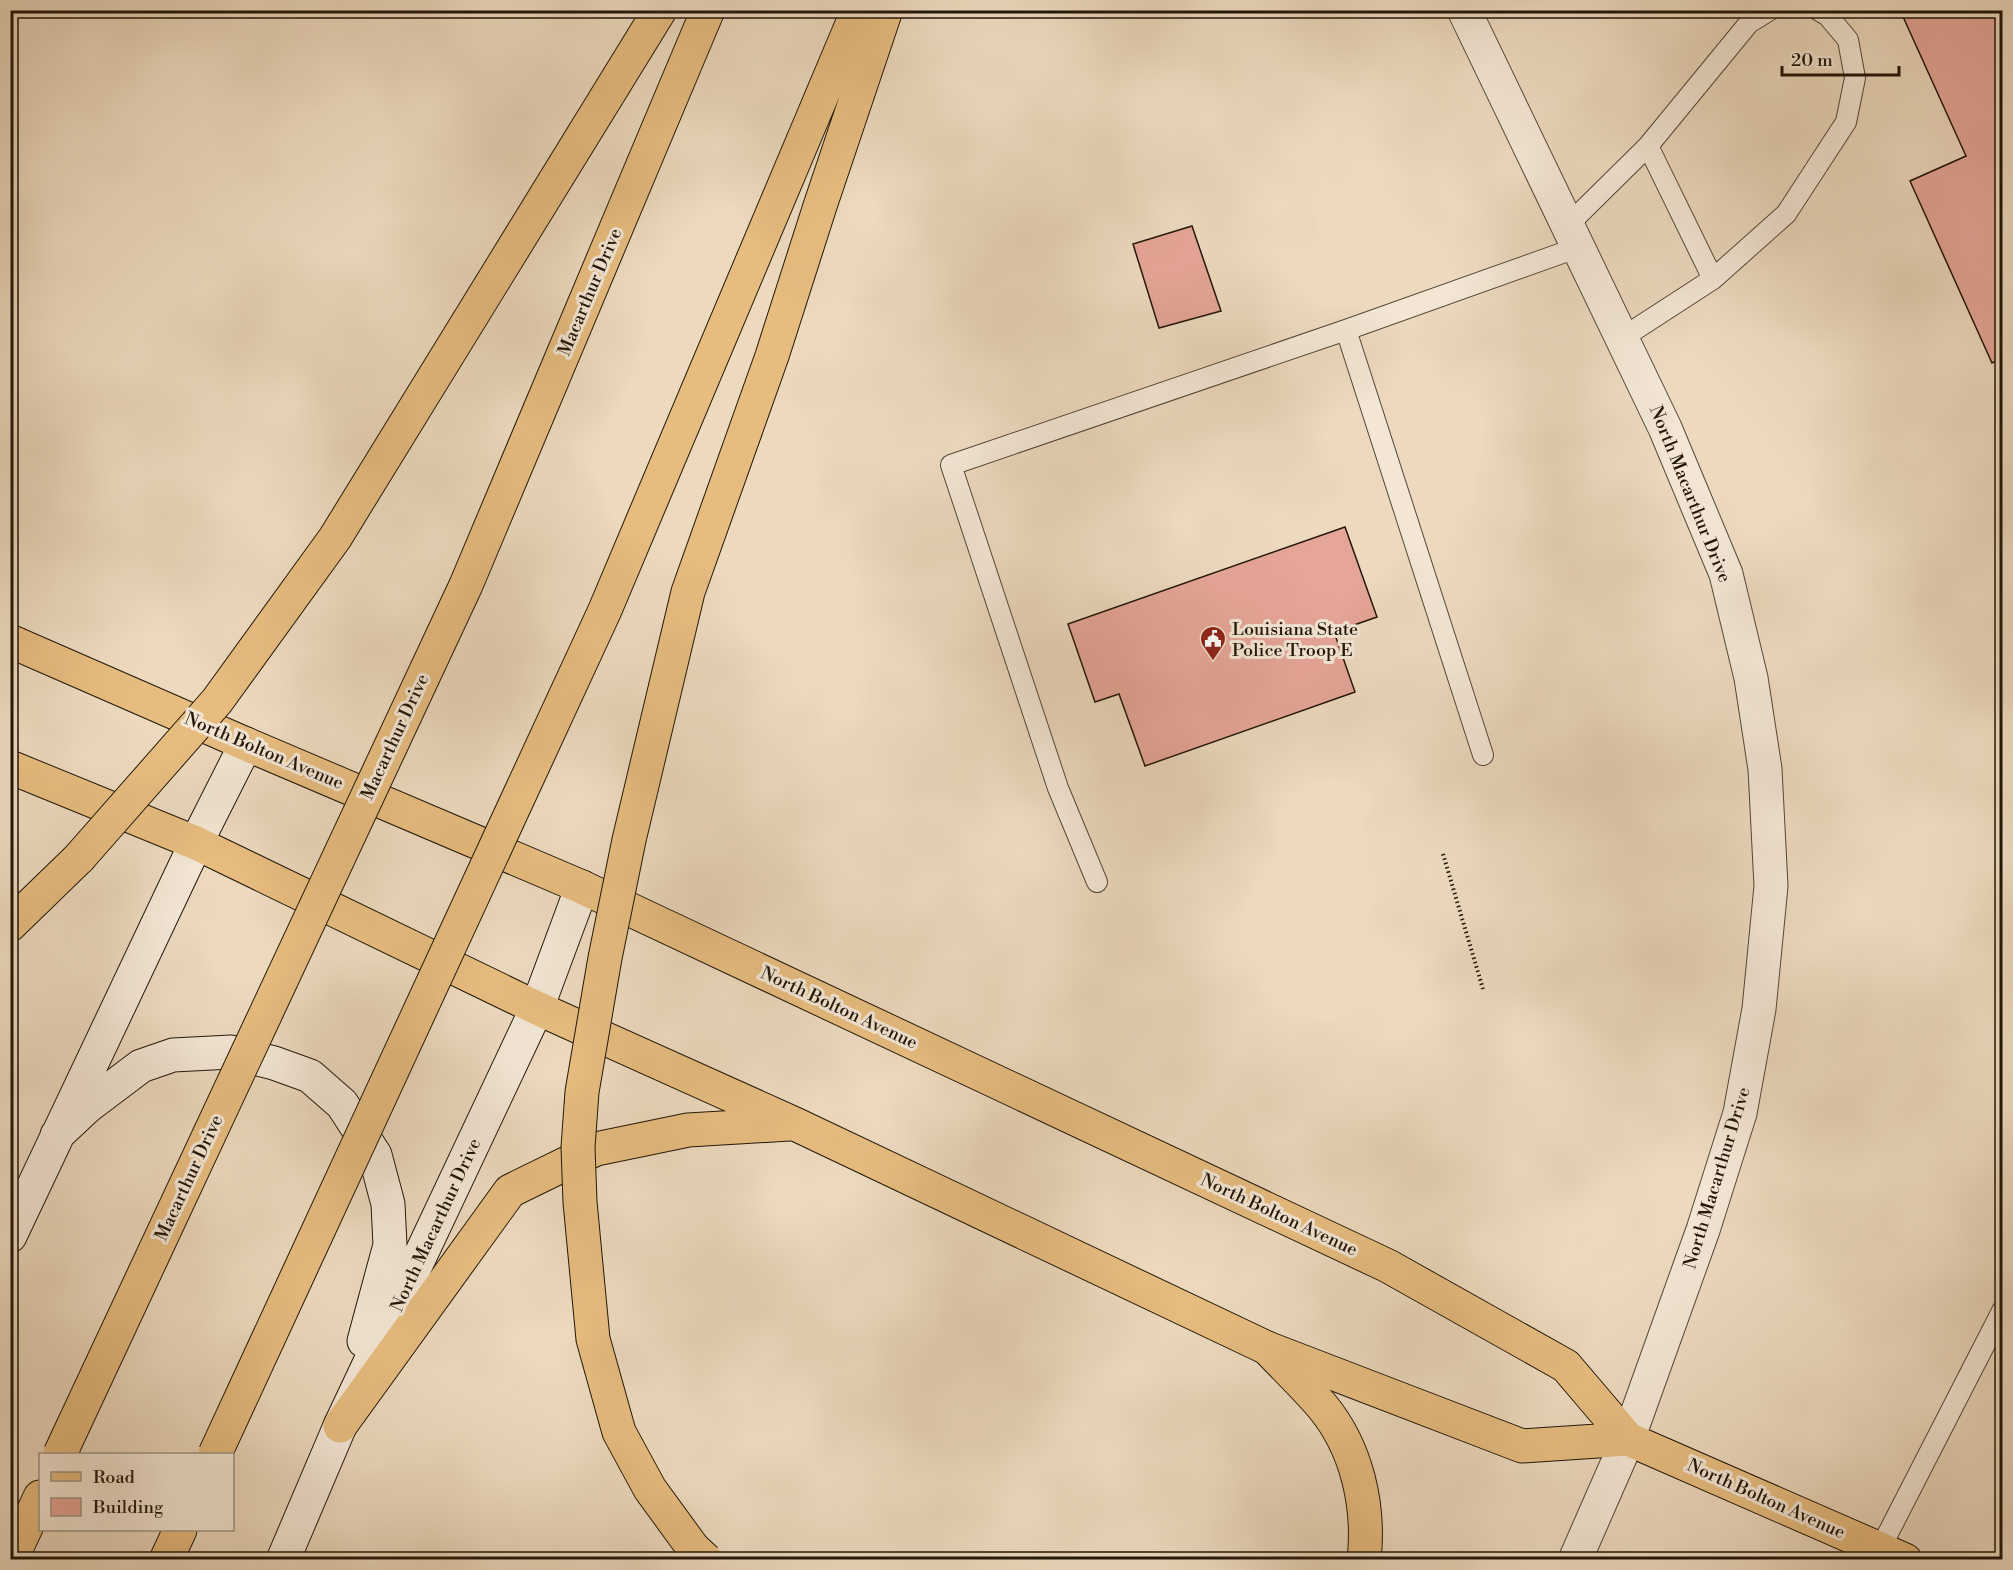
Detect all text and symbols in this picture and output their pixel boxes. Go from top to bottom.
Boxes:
scale bar [1782,39,1899,77]
text: 20 m [1791,49,1833,72]
street label: Macarthur Drive [553,225,627,359]
street label: North Macarthur Drive [1644,402,1736,586]
place label: Louisiana State Police Troop E [1232,618,1358,662]
public building icon: Louisiana State Police Troop E [1198,624,1228,662]
street label: Macarthur Drive [356,670,434,804]
street label: North Bolton Avenue [181,707,347,795]
street label: North Bolton Avenue [757,961,921,1055]
street label: North Macarthur Drive [1678,1084,1756,1272]
street label: Macarthur Drive [150,1111,228,1245]
street label: North Macarthur Drive [386,1135,486,1315]
street label: North Bolton Avenue [1197,1168,1361,1262]
legend [39,1453,234,1531]
street label: North Bolton Avenue [1683,1454,1849,1544]
text: Road [93,1466,136,1489]
text: Building [92,1496,164,1519]

